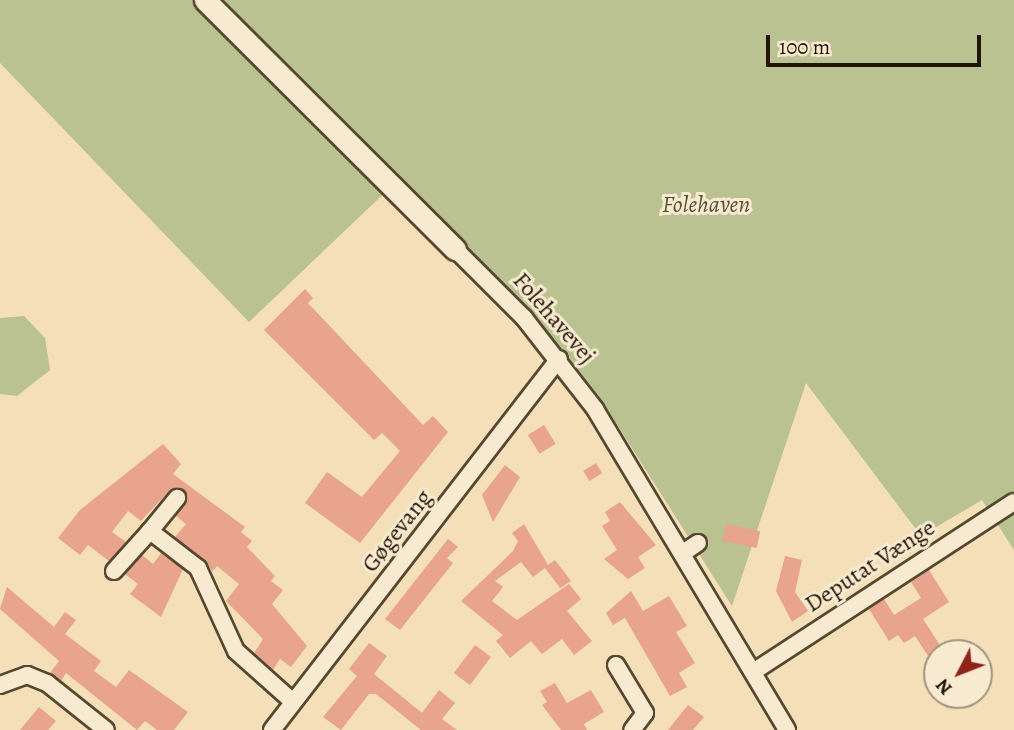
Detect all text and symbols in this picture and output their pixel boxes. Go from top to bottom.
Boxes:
scale bar [769,21,984,65]
text: 100 m [779,33,830,61]
park label: Folehaven [662,191,750,219]
street label: Folehavevej [507,267,601,369]
street label: Gøgevang [356,484,438,578]
street label: Deputat Vænge [800,513,940,619]
north arrow [923,639,993,709]
text: N [930,673,958,701]

